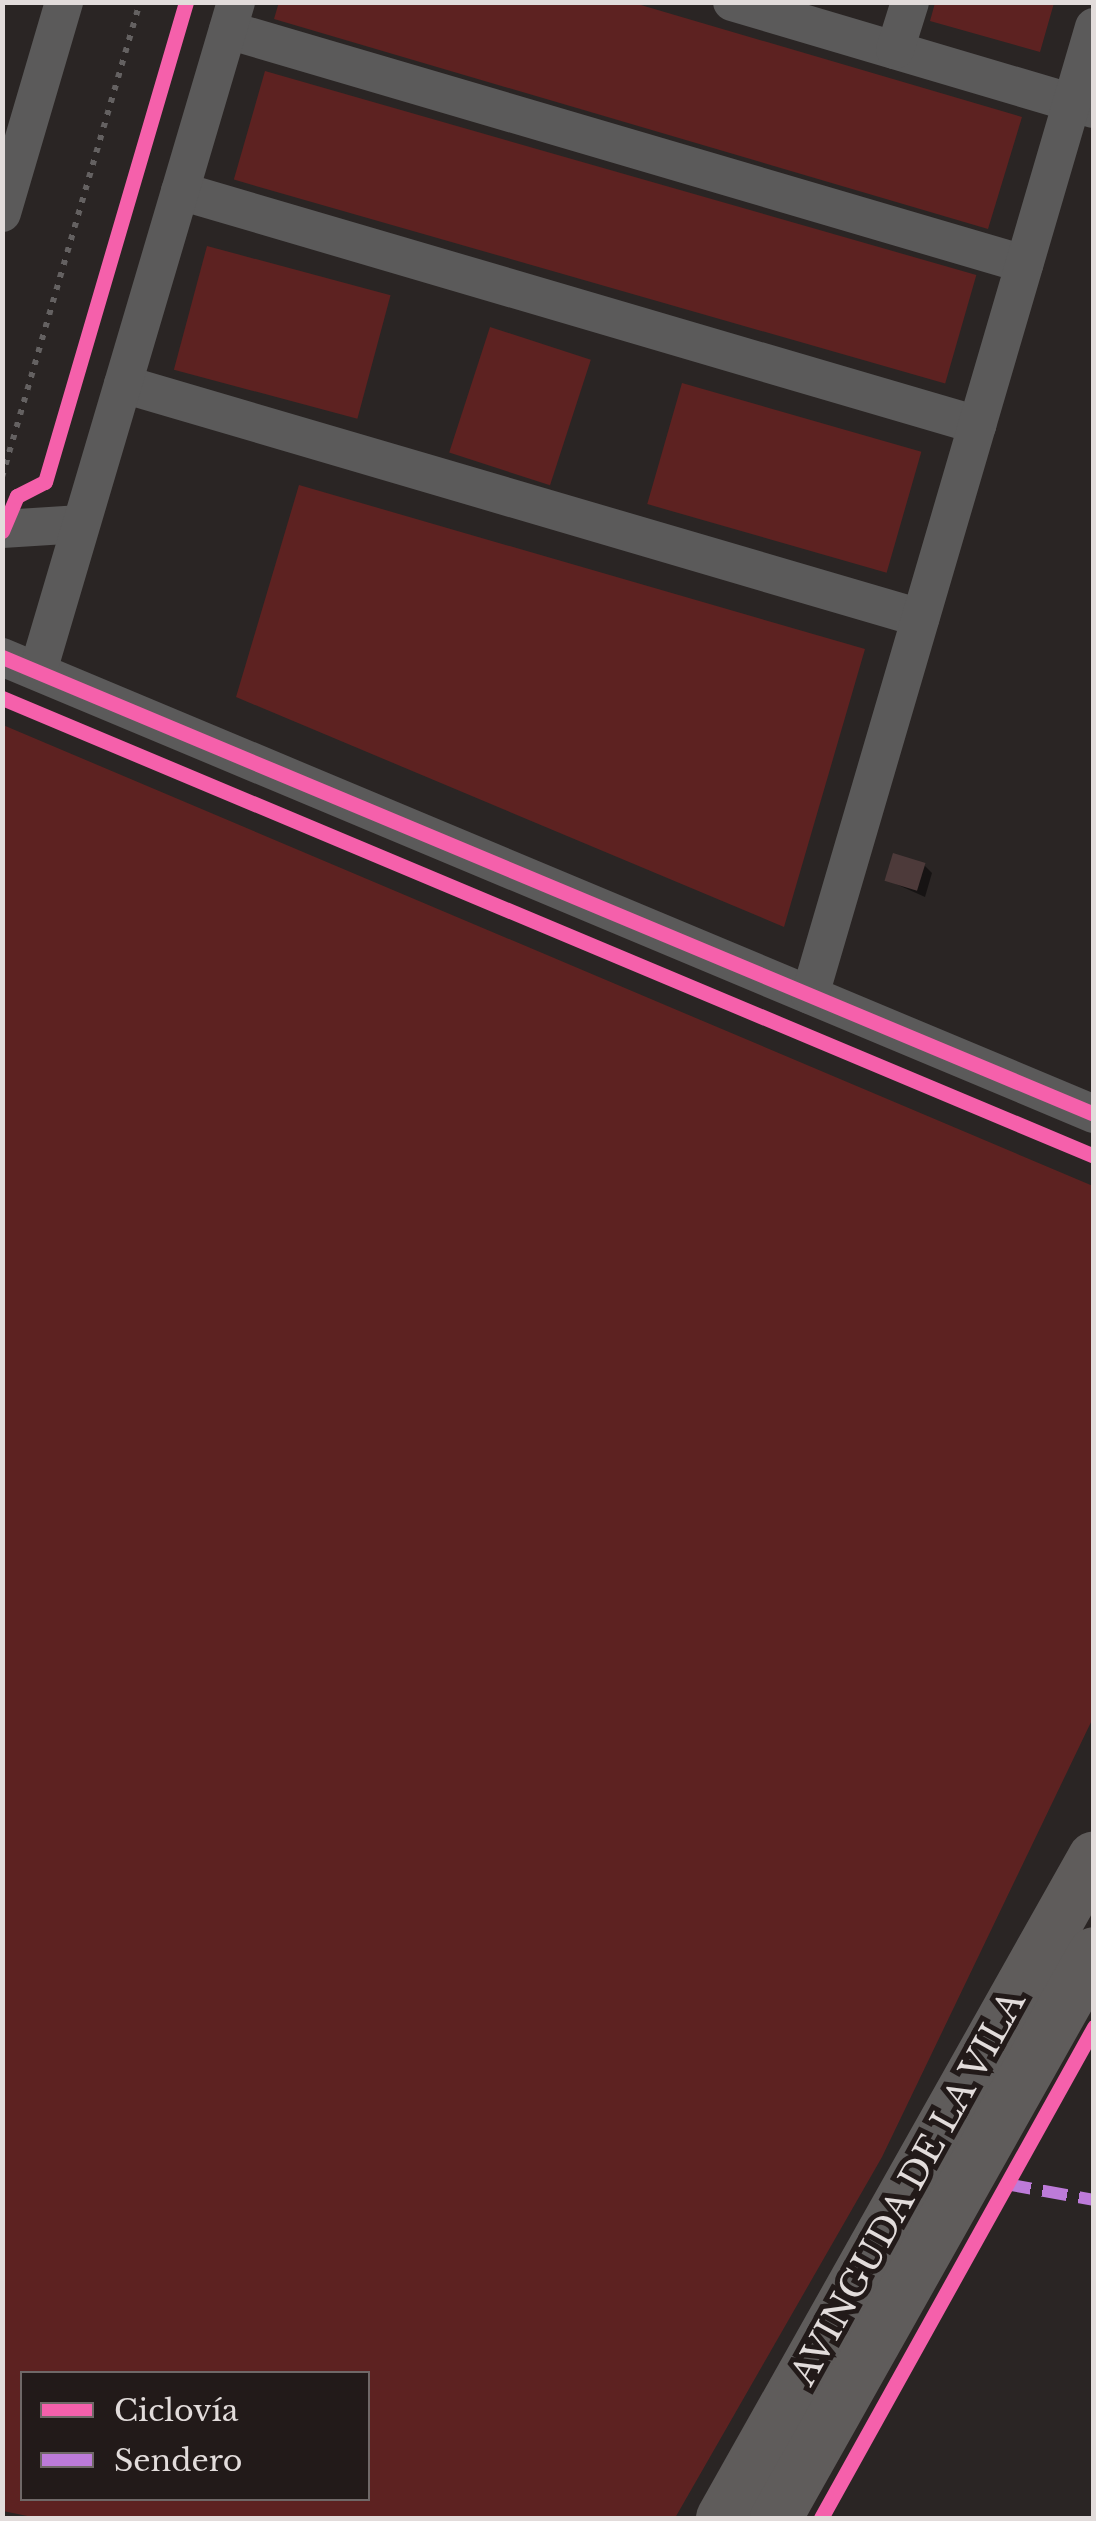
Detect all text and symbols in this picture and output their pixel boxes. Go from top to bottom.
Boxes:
street label: AVINGUDA DE LA VILA [781,1982,1035,2394]
legend [20,2371,370,2501]
text: Ciclovía [114,2392,238,2429]
text: Sendero [114,2442,242,2479]

